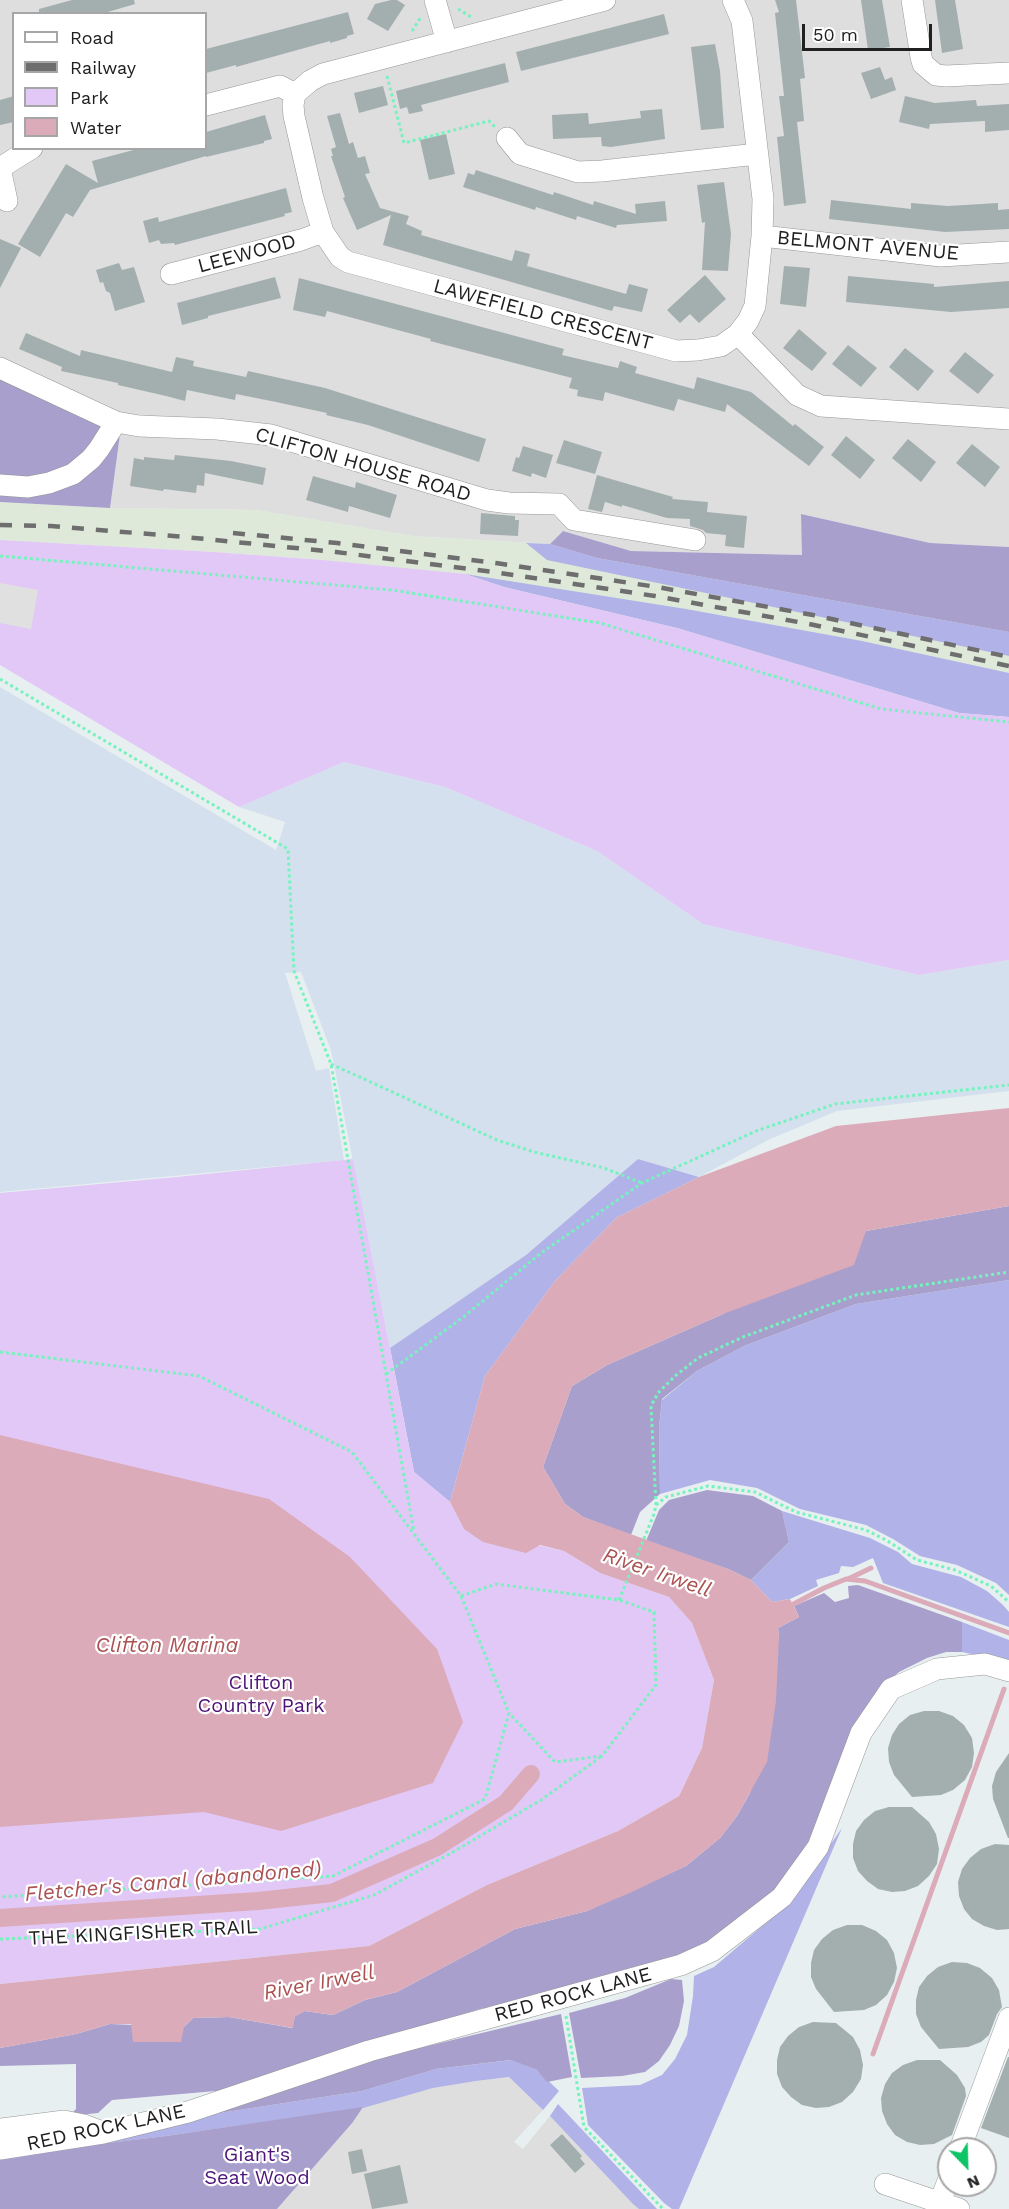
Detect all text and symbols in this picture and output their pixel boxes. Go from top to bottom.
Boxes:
legend [12,12,207,150]
scale bar [805,12,936,50]
text: 50 m [813,24,858,45]
text: Road [70,27,114,48]
text: Railway [70,57,136,78]
text: Park [70,87,109,108]
text: Water [70,117,122,138]
street label: BELMONT AVENUE [776,226,960,266]
street label: LEEWOOD [195,229,299,279]
street label: LAWEFIELD CRESCENT [431,274,655,356]
street label: CLIFTON HOUSE ROAD [252,423,474,507]
water label: River Irwell [600,1543,714,1603]
water label: Clifton Marina [96,1633,238,1659]
park label: Clifton Country Park [198,1671,324,1718]
water label: Fletcher's Canal (abandoned) [24,1856,322,1908]
street label: THE KINGFISHER TRAIL [28,1915,258,1951]
water label: River Irwell [261,1960,377,2006]
street label: RED ROCK LANE [492,1962,654,2028]
street label: RED ROCK LANE [24,2099,188,2157]
north arrow [937,2137,997,2197]
park label: Giant's Seat Wood [204,2143,310,2190]
text: N [964,2171,983,2193]

